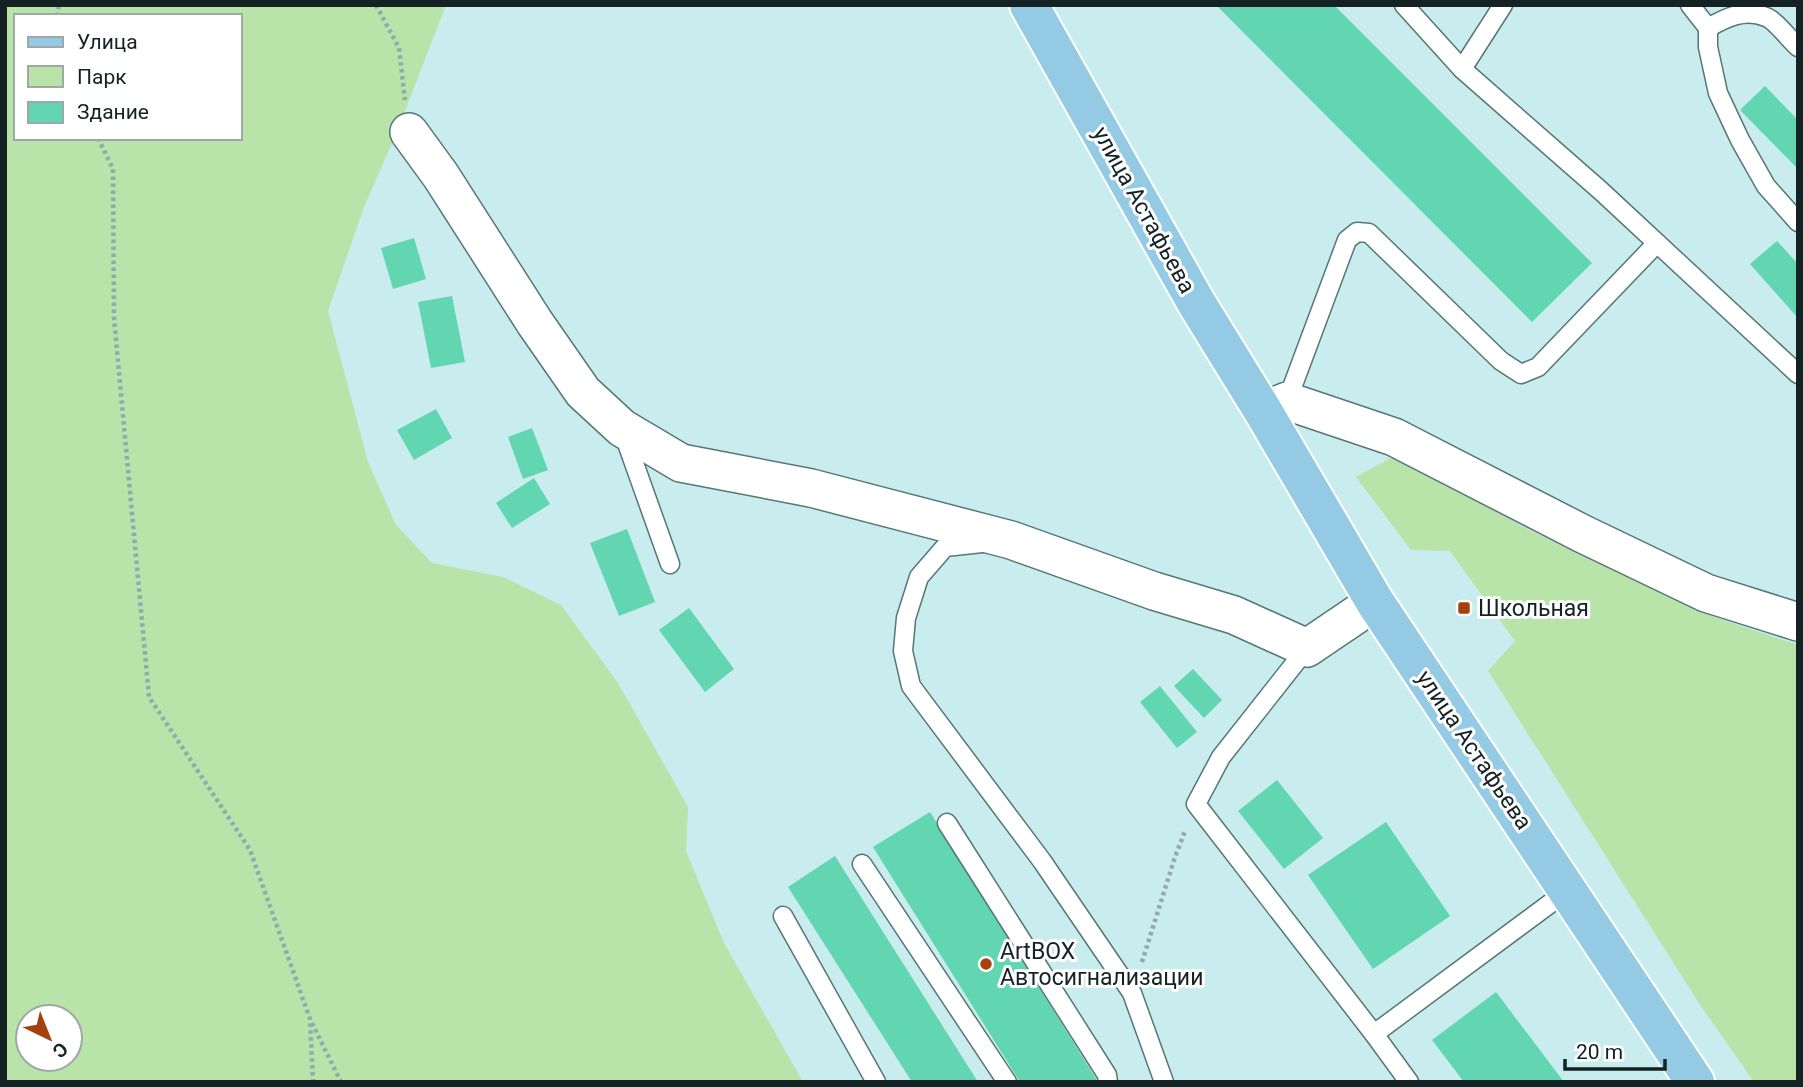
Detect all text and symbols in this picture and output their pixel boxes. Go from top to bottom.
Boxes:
legend [14,14,242,140]
text: Улица [77,30,138,54]
text: Парк [77,65,127,89]
text: Здание [77,100,149,124]
street label: улица Астафьева [1087,122,1201,298]
place label: Школьная [1478,595,1589,622]
marker: Школьная [1456,600,1472,616]
street label: улица Астафьева [1411,665,1537,835]
place label: ArtBOX Автосигнализации [1000,938,1203,991]
marker: ArtBOX Автосигнализации [978,956,994,972]
north arrow [14,1003,84,1073]
scale bar [1565,1028,1665,1072]
text: С [48,1037,73,1063]
text: 20 m [1576,1040,1623,1064]

